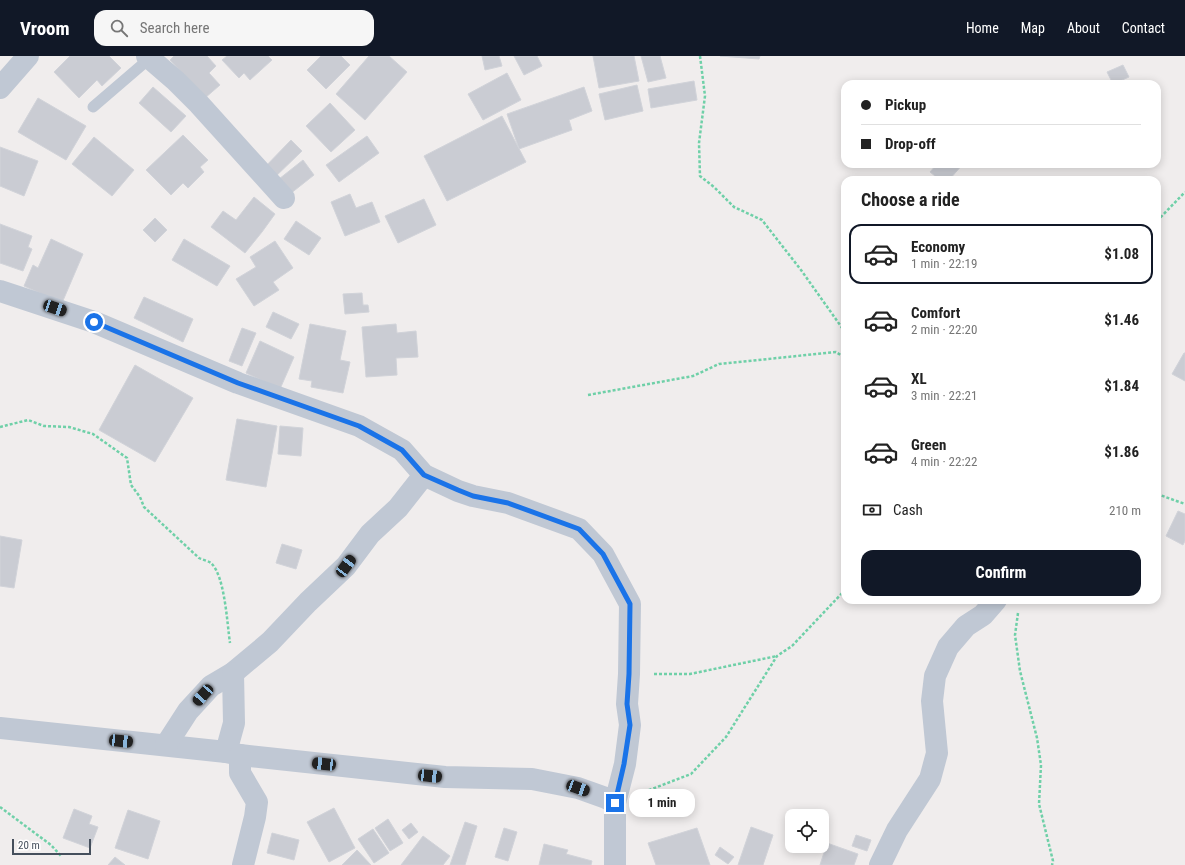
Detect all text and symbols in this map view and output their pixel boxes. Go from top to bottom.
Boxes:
search box [94,10,374,46]
text: Vroom [20,17,70,40]
icon: search [108,17,130,39]
text: Search here [140,19,209,37]
text: Home [966,20,999,36]
text: Map [1021,20,1045,36]
text: About [1067,20,1100,36]
text: Contact [1122,20,1165,36]
text: Pickup [885,96,926,114]
text: Drop-off [885,135,936,153]
text: Choose a ride [861,189,960,210]
icon: car [863,236,899,272]
text: Economy [911,238,965,256]
text: $1.08 [1104,245,1139,263]
text: 1 min · 22:19 [911,256,977,271]
car [42,298,68,318]
icon: car [863,302,899,338]
text: Comfort [911,304,960,322]
text: $1.46 [1104,311,1139,329]
route start [85,313,103,331]
text: 2 min · 22:20 [911,322,977,337]
icon: car [863,368,899,404]
text: XL [911,370,927,388]
text: $1.84 [1104,377,1139,395]
text: 3 min · 22:21 [911,388,977,403]
icon: car [863,434,899,470]
text: Green [911,436,946,454]
text: $1.86 [1104,443,1139,461]
text: 4 min · 22:22 [911,454,977,469]
icon: cash [861,499,883,521]
text: Cash [893,501,923,519]
text: 210 m [1109,503,1141,518]
button: Confirm [861,550,1141,596]
car [334,553,358,579]
car [191,682,215,708]
car [108,734,134,748]
car [311,757,337,771]
car [417,769,443,783]
car [565,778,591,798]
callout: 1 min [629,789,695,817]
route end [606,794,624,812]
text: 1 min [648,795,676,810]
map controls [785,809,829,853]
button: locate [785,809,829,853]
scale bar [12,837,91,856]
text: 20 m [18,839,40,852]

